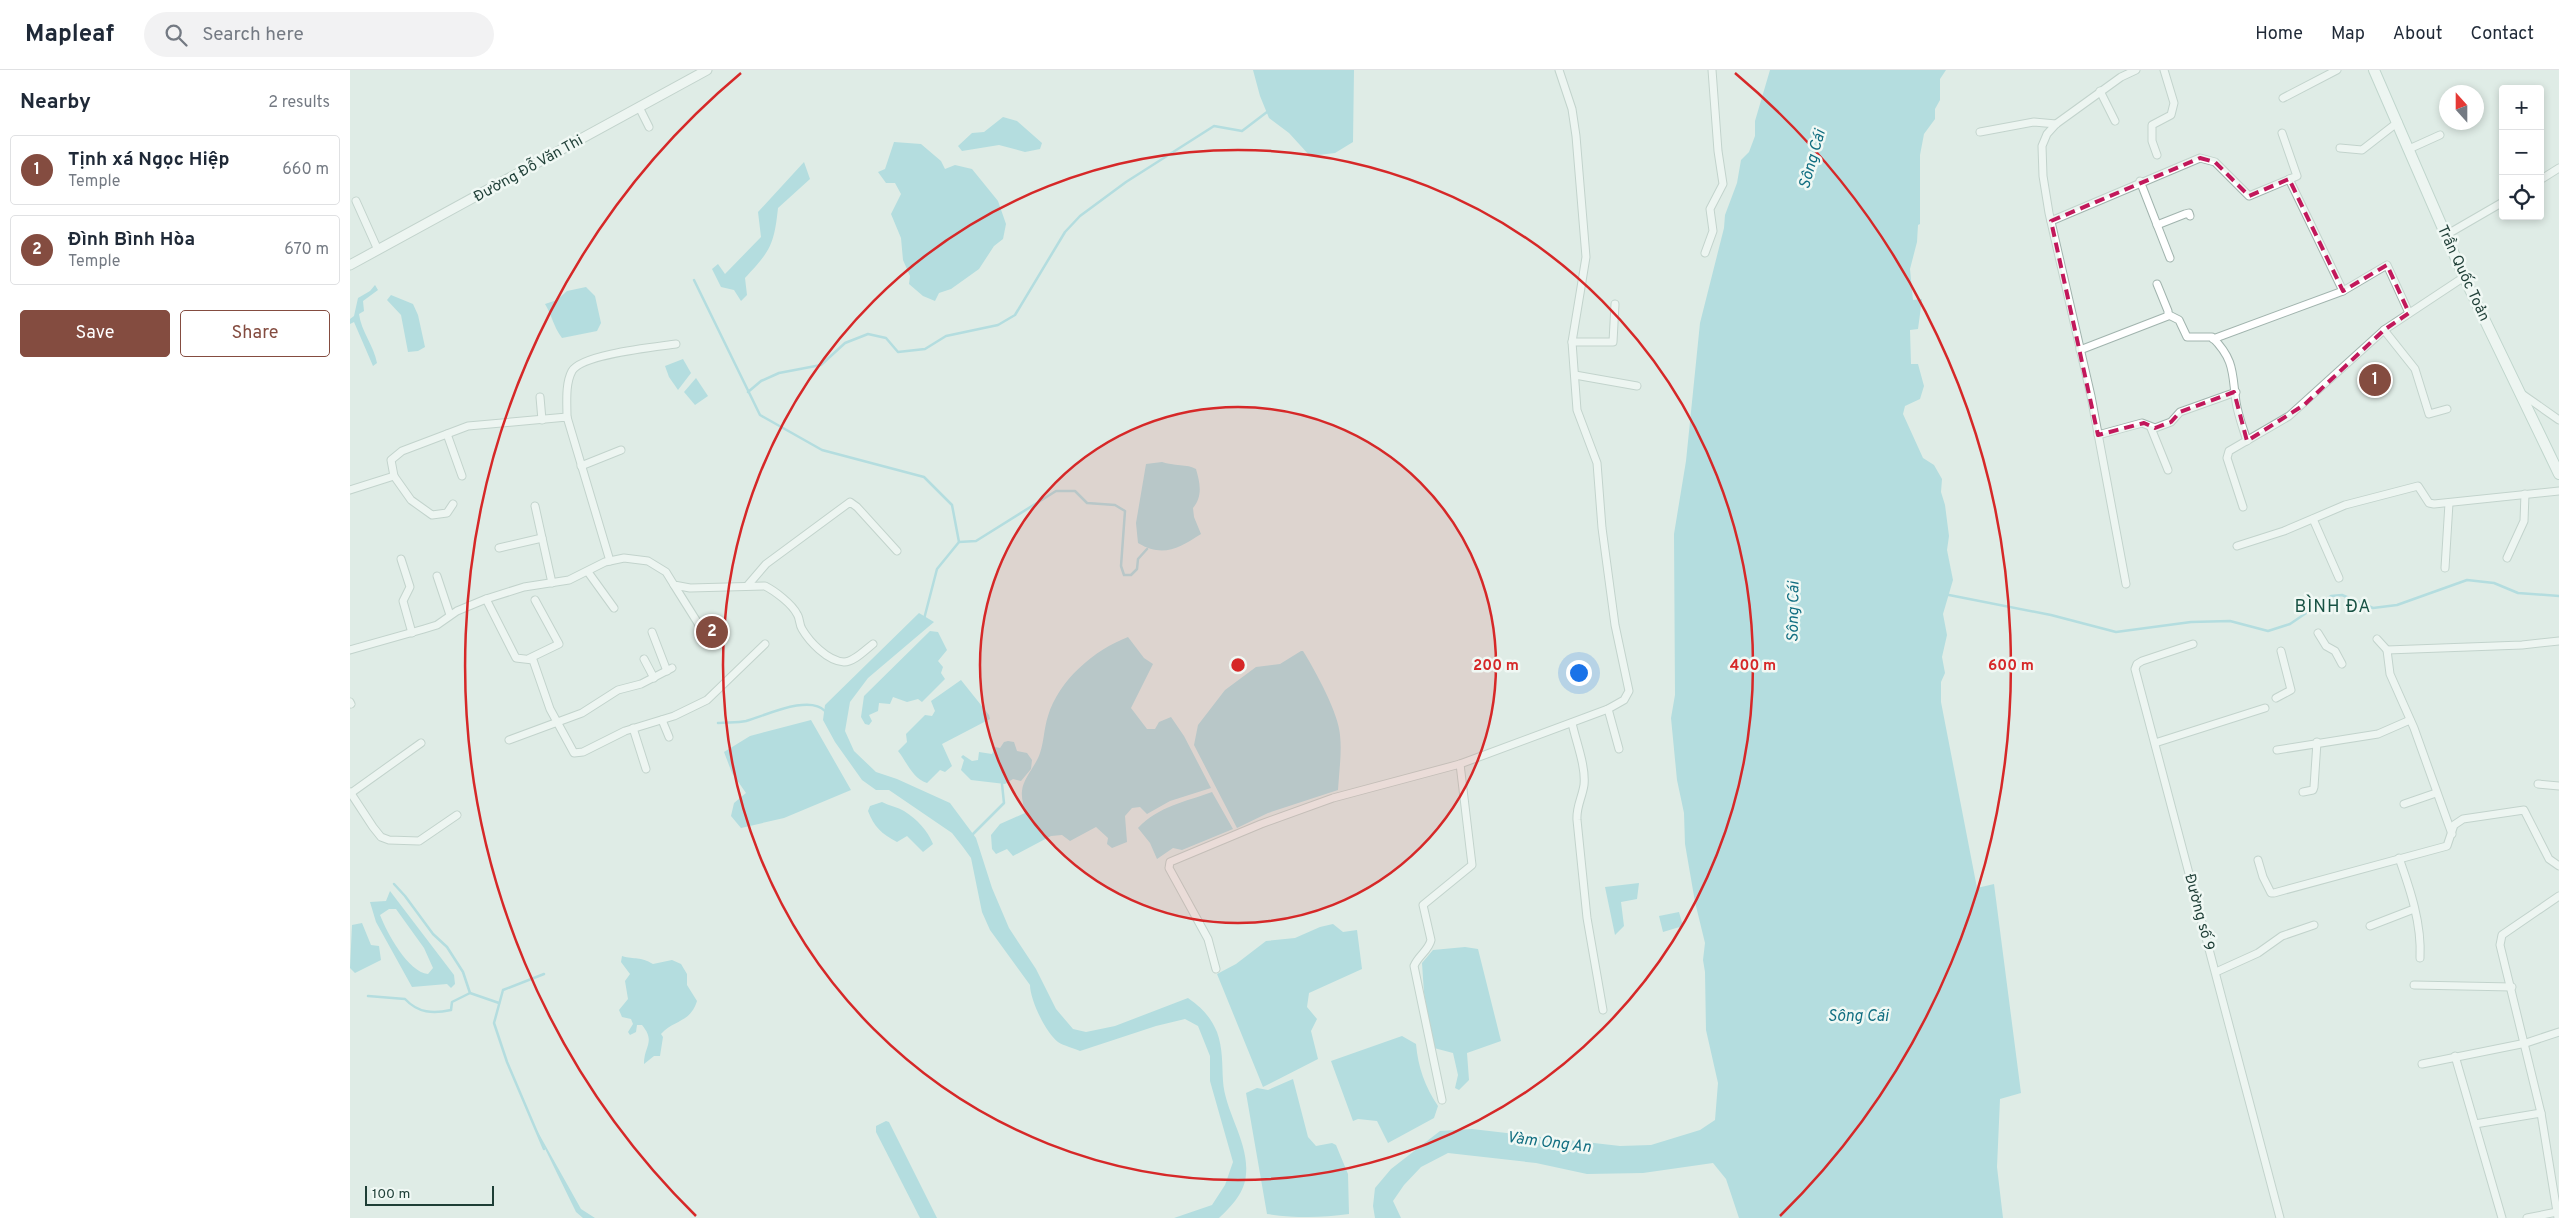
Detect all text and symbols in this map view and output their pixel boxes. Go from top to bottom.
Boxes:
search box [144,12,494,57]
text: Mapleaf [25,20,114,50]
icon: search [162,21,190,49]
text: Search here [202,23,304,47]
text: Home [2255,23,2303,46]
text: Map [2331,23,2365,46]
text: About [2393,23,2442,46]
text: Contact [2470,23,2534,46]
north arrow [2439,85,2484,130]
map controls [2499,85,2544,220]
button: + [2499,85,2544,130]
text: Nearby [20,89,91,116]
text: 2 results [268,93,330,113]
water label: Sông Cái [1795,127,1831,192]
street label: Đường Đỗ Văn Thi [470,130,587,207]
button: − [2499,130,2544,175]
text: Tịnh xá Ngọc Hiệp [68,148,229,172]
text: 1 [34,160,40,180]
text: 660 m [282,160,329,180]
text: Temple [68,172,120,192]
button: locate [2499,175,2544,220]
street label: Trần Quốc Toản [2432,222,2494,325]
text: Đình Bình Hòa [68,228,195,252]
text: 2 [32,240,42,260]
text: 670 m [284,240,329,260]
text: Temple [68,252,120,272]
button: Save [20,310,170,357]
button: Share [180,310,330,357]
pin: 1 [2359,361,2391,399]
water label: Sông Cái [1783,580,1805,643]
district label: BÌNH ĐA [2295,594,2371,619]
pin: 2 [696,613,728,651]
centre of rings [1229,656,1247,674]
text: 200 m [1473,657,1519,676]
text: 400 m [1730,657,1776,676]
text: 600 m [1988,657,2034,676]
your location [1566,660,1592,686]
street label: Đường số 9 [2179,872,2219,953]
water label: Sông Cái [1828,1007,1889,1027]
water label: Vàm Ong An [1506,1128,1592,1158]
scale bar [365,1183,494,1206]
text: 100 m [372,1186,410,1203]

